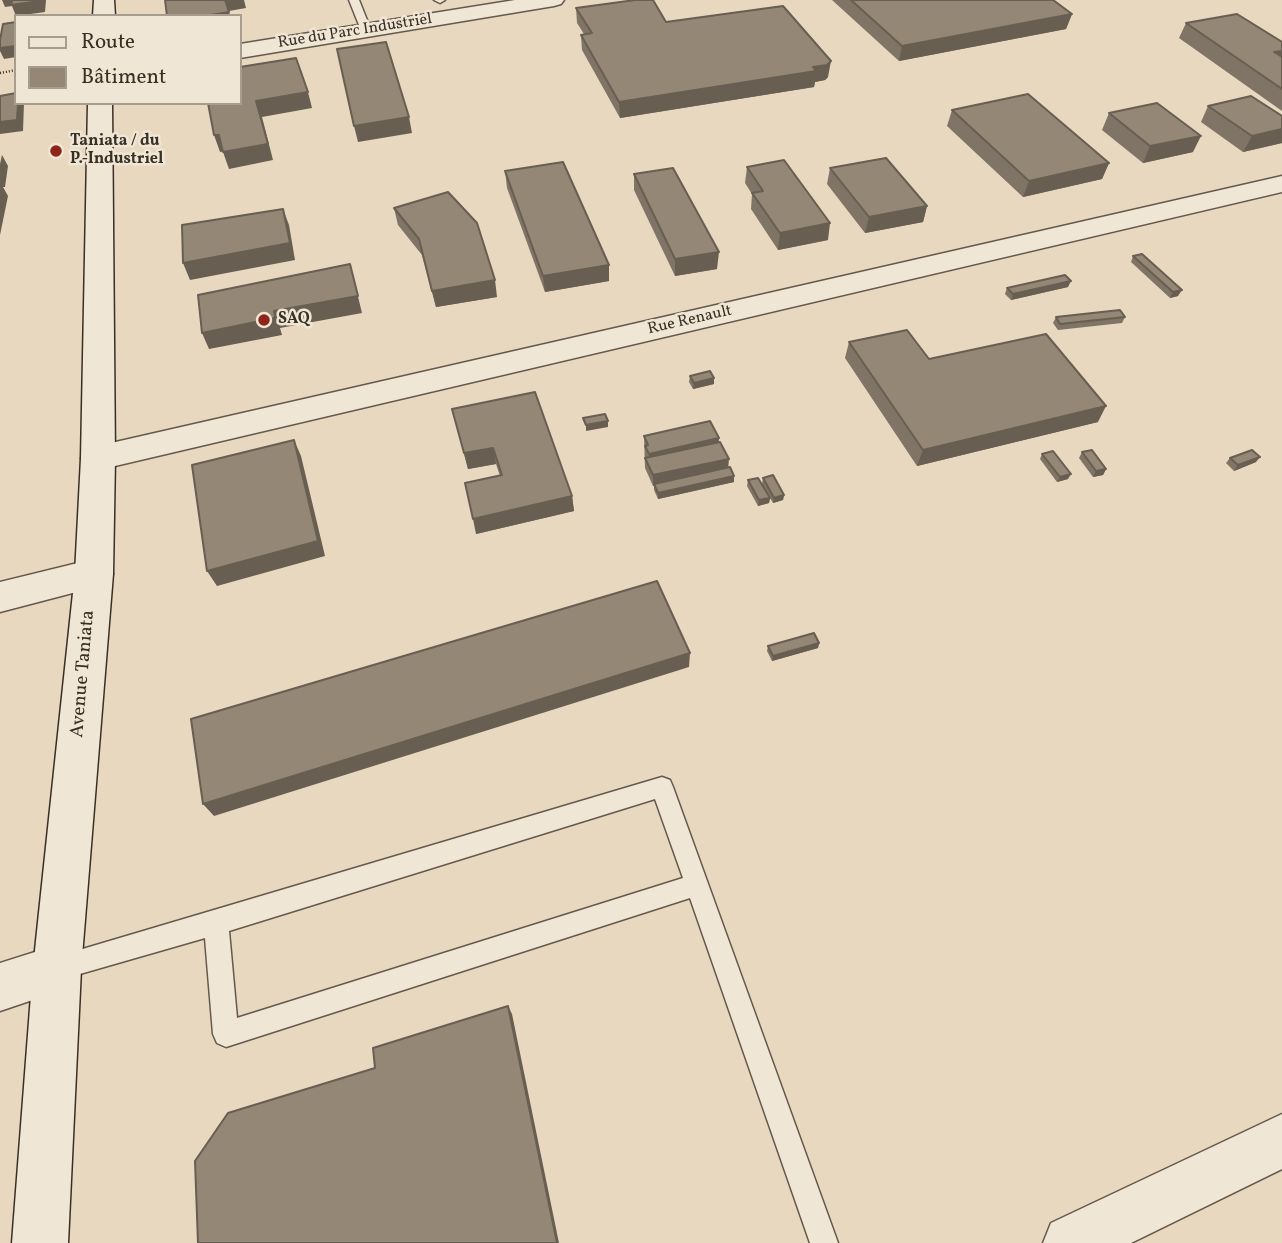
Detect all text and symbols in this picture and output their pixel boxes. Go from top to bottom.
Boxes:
street label: Rue du Parc Industriel [276,10,434,54]
legend [14,14,242,105]
text: Route [81,28,135,57]
text: Bâtiment [81,63,166,92]
place label: Taniata / du P.-Industriel [70,132,163,170]
marker: Taniata / du P.-Industriel [48,143,64,159]
street label: Rue Renault [646,302,734,340]
place label: SAQ [278,310,310,330]
marker: SAQ [256,312,272,328]
street label: Avenue Taniata [67,609,101,739]

